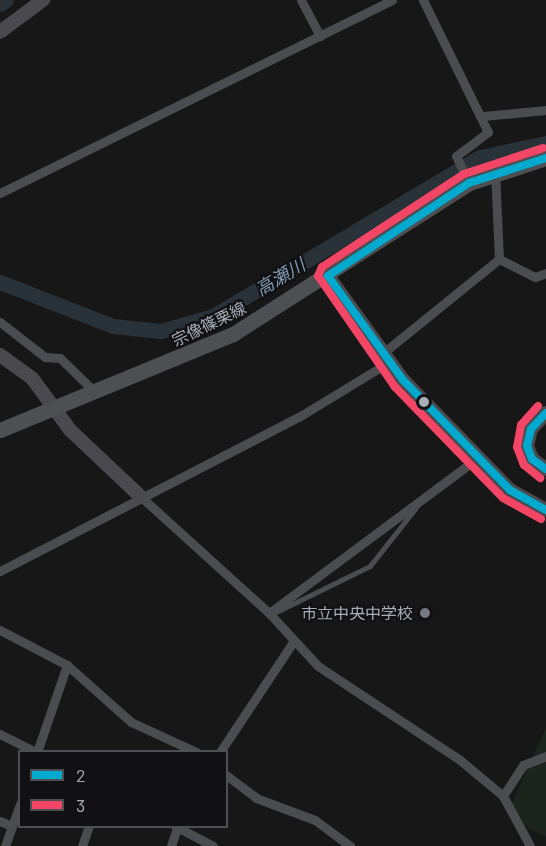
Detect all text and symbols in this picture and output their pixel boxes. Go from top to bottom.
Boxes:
water label: 高瀬川 [251,254,309,300]
street label: 宗像篠栗線 [169,298,249,350]
unlabelled marker [418,396,430,408]
place label: 市立中央中学校 [301,603,413,623]
marker: 市立中央中学校 [418,606,432,620]
legend [18,750,228,828]
text: 2 [76,764,86,786]
text: 3 [76,794,85,816]

